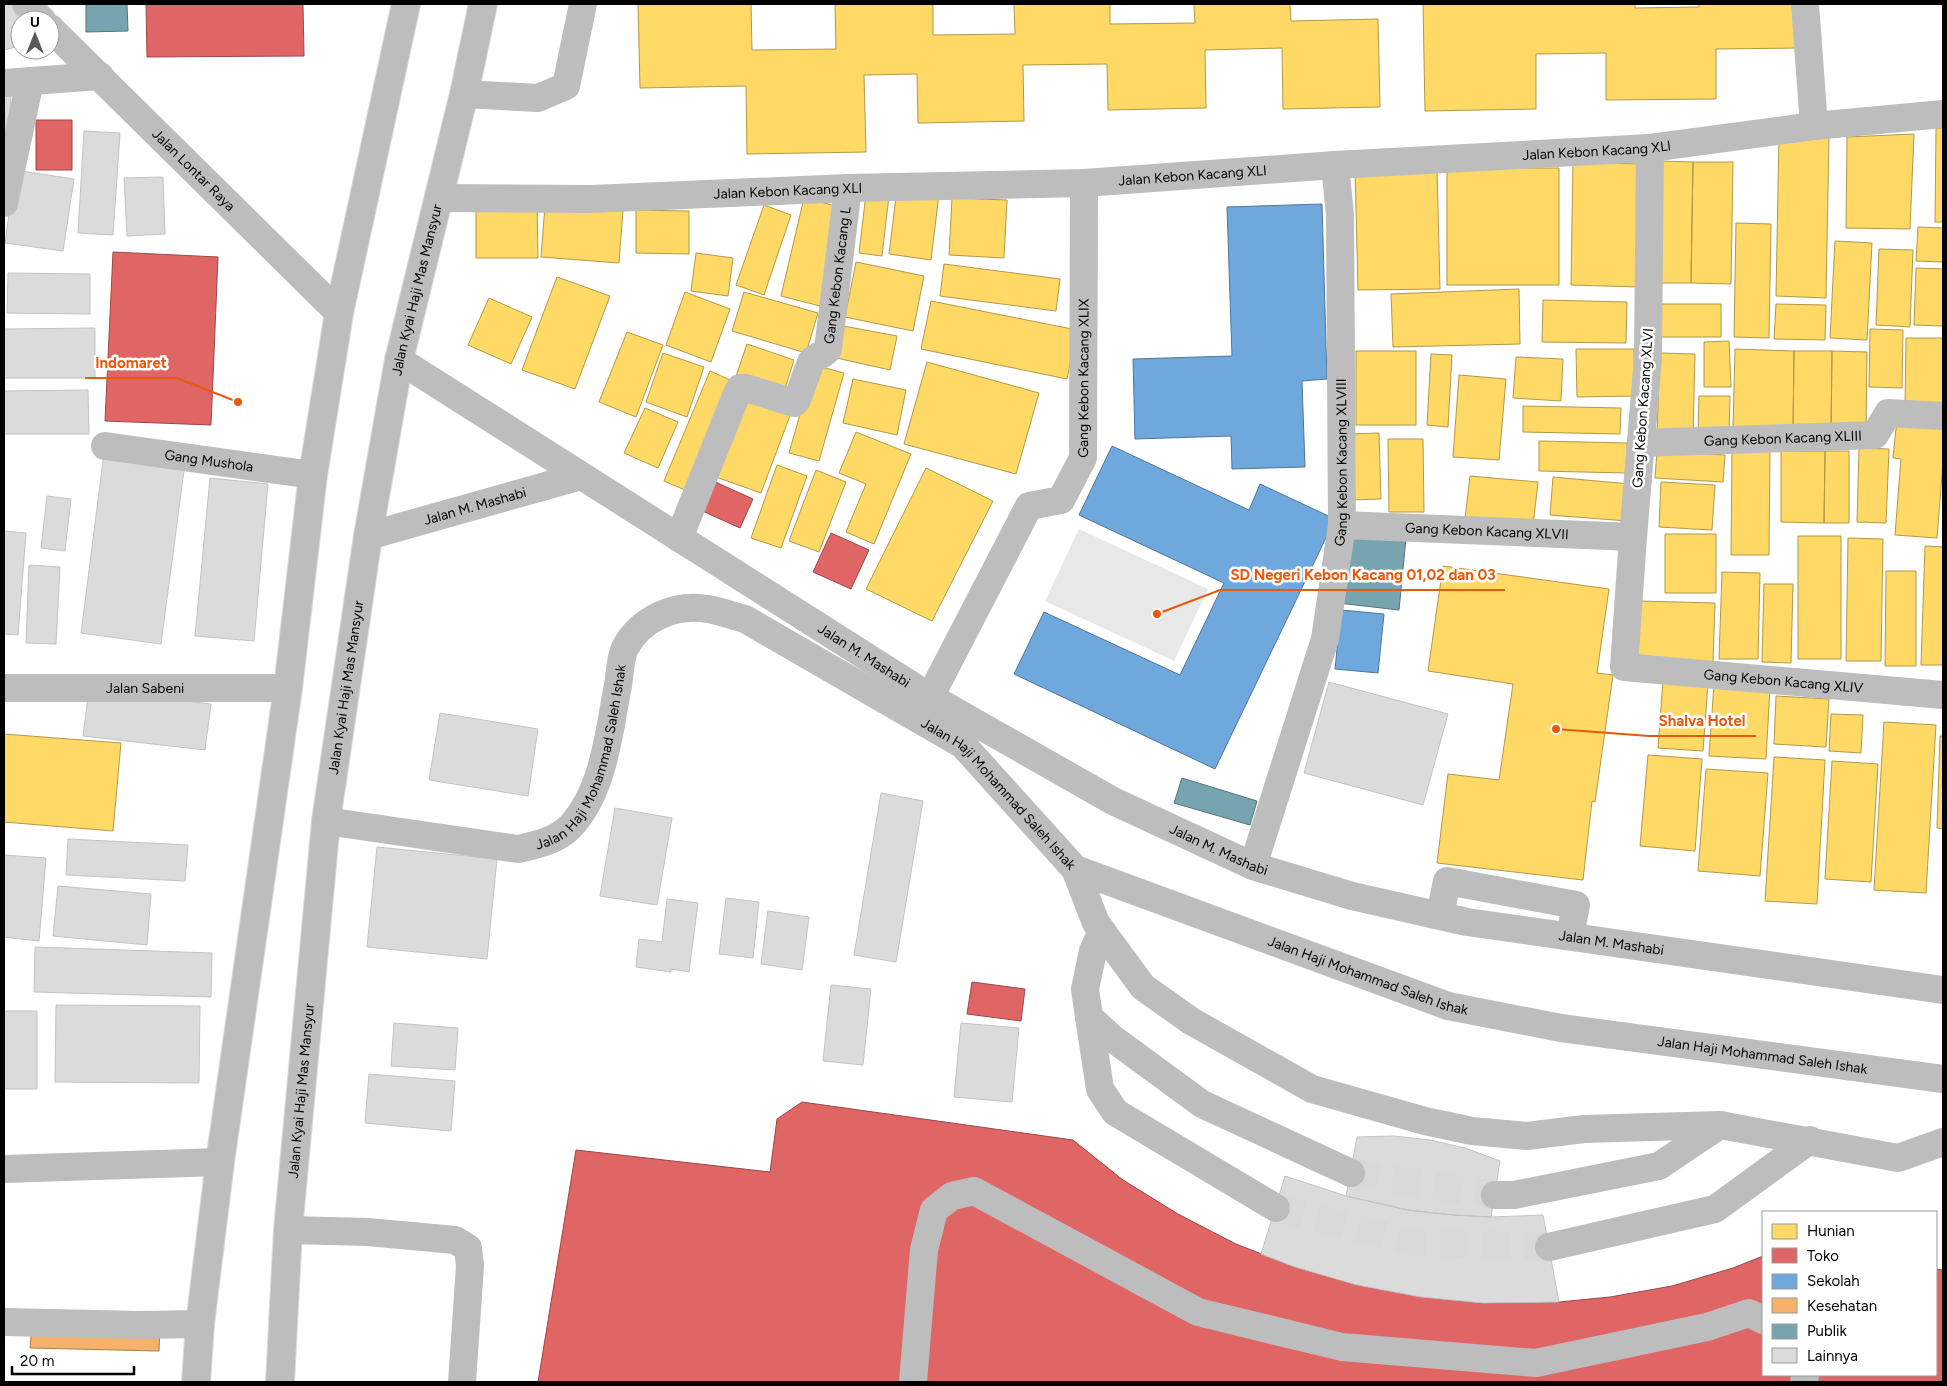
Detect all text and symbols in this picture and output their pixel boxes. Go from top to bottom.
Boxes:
north arrow [10,10,60,60]
text: U [30,14,40,31]
street label: Jalan Lontar Raya [149,125,239,214]
street label: Jalan Kebon Kacang XLI [1522,137,1672,163]
street label: Jalan Kebon Kacang XLI [1117,161,1267,189]
street label: Jalan Kebon Kacang XLI [713,179,862,202]
street label: Jalan Kyai Haji Mas Mansyur [388,202,445,377]
street label: Gang Kebon Kacang L [820,205,854,345]
street label: Gang Kebon Kacang XLIX [1075,298,1092,458]
street label: Gang Kebon Kacang XLVI [1629,328,1657,488]
callout: Indomaret [85,348,177,378]
text: Indomaret [95,354,167,372]
street label: Gang Kebon Kacang XLVIII [1330,378,1351,547]
street label: Gang Kebon Kacang XLIII [1704,427,1862,449]
street label: Gang Mushola [163,446,255,475]
street label: Jalan M. Mashabi [421,483,528,528]
street label: Gang Kebon Kacang XLVII [1405,519,1569,543]
callout: SD Negeri Kebon Kacang 01,02 dan 03 [1220,560,1505,590]
text: SD Negeri Kebon Kacang 01,02 dan 03 [1231,566,1495,584]
street label: Jalan Kyai Haji Mas Mansyur [324,599,367,776]
street label: Jalan M. Mashabi [815,620,914,691]
street label: Jalan Haji Mohammad Saleh Ishak [533,664,629,853]
street label: Gang Kebon Kacang XLIV [1703,666,1864,696]
street label: Jalan Sabeni [106,680,184,697]
callout: Shalva Hotel [1649,706,1756,736]
text: Shalva Hotel [1659,712,1745,730]
street label: Jalan Haji Mohammad Saleh Ishak [918,714,1080,873]
street label: Jalan M. Mashabi [1167,820,1270,879]
street label: Jalan M. Mashabi [1558,927,1665,959]
street label: Jalan Haji Mohammad Saleh Ishak [1265,932,1470,1018]
street label: Jalan Kyai Haji Mas Mansyur [284,1002,318,1179]
street label: Jalan Haji Mohammad Saleh Ishak [1657,1032,1869,1077]
legend [1762,1211,1937,1376]
text: Hunian [1807,1222,1855,1240]
text: Toko [1807,1247,1839,1265]
text: Sekolah [1807,1272,1860,1290]
text: Kesehatan [1807,1297,1877,1315]
text: Publik [1807,1322,1848,1340]
scale bar [12,1344,135,1376]
text: Lainnya [1807,1347,1858,1365]
text: 20 m [20,1352,54,1370]

